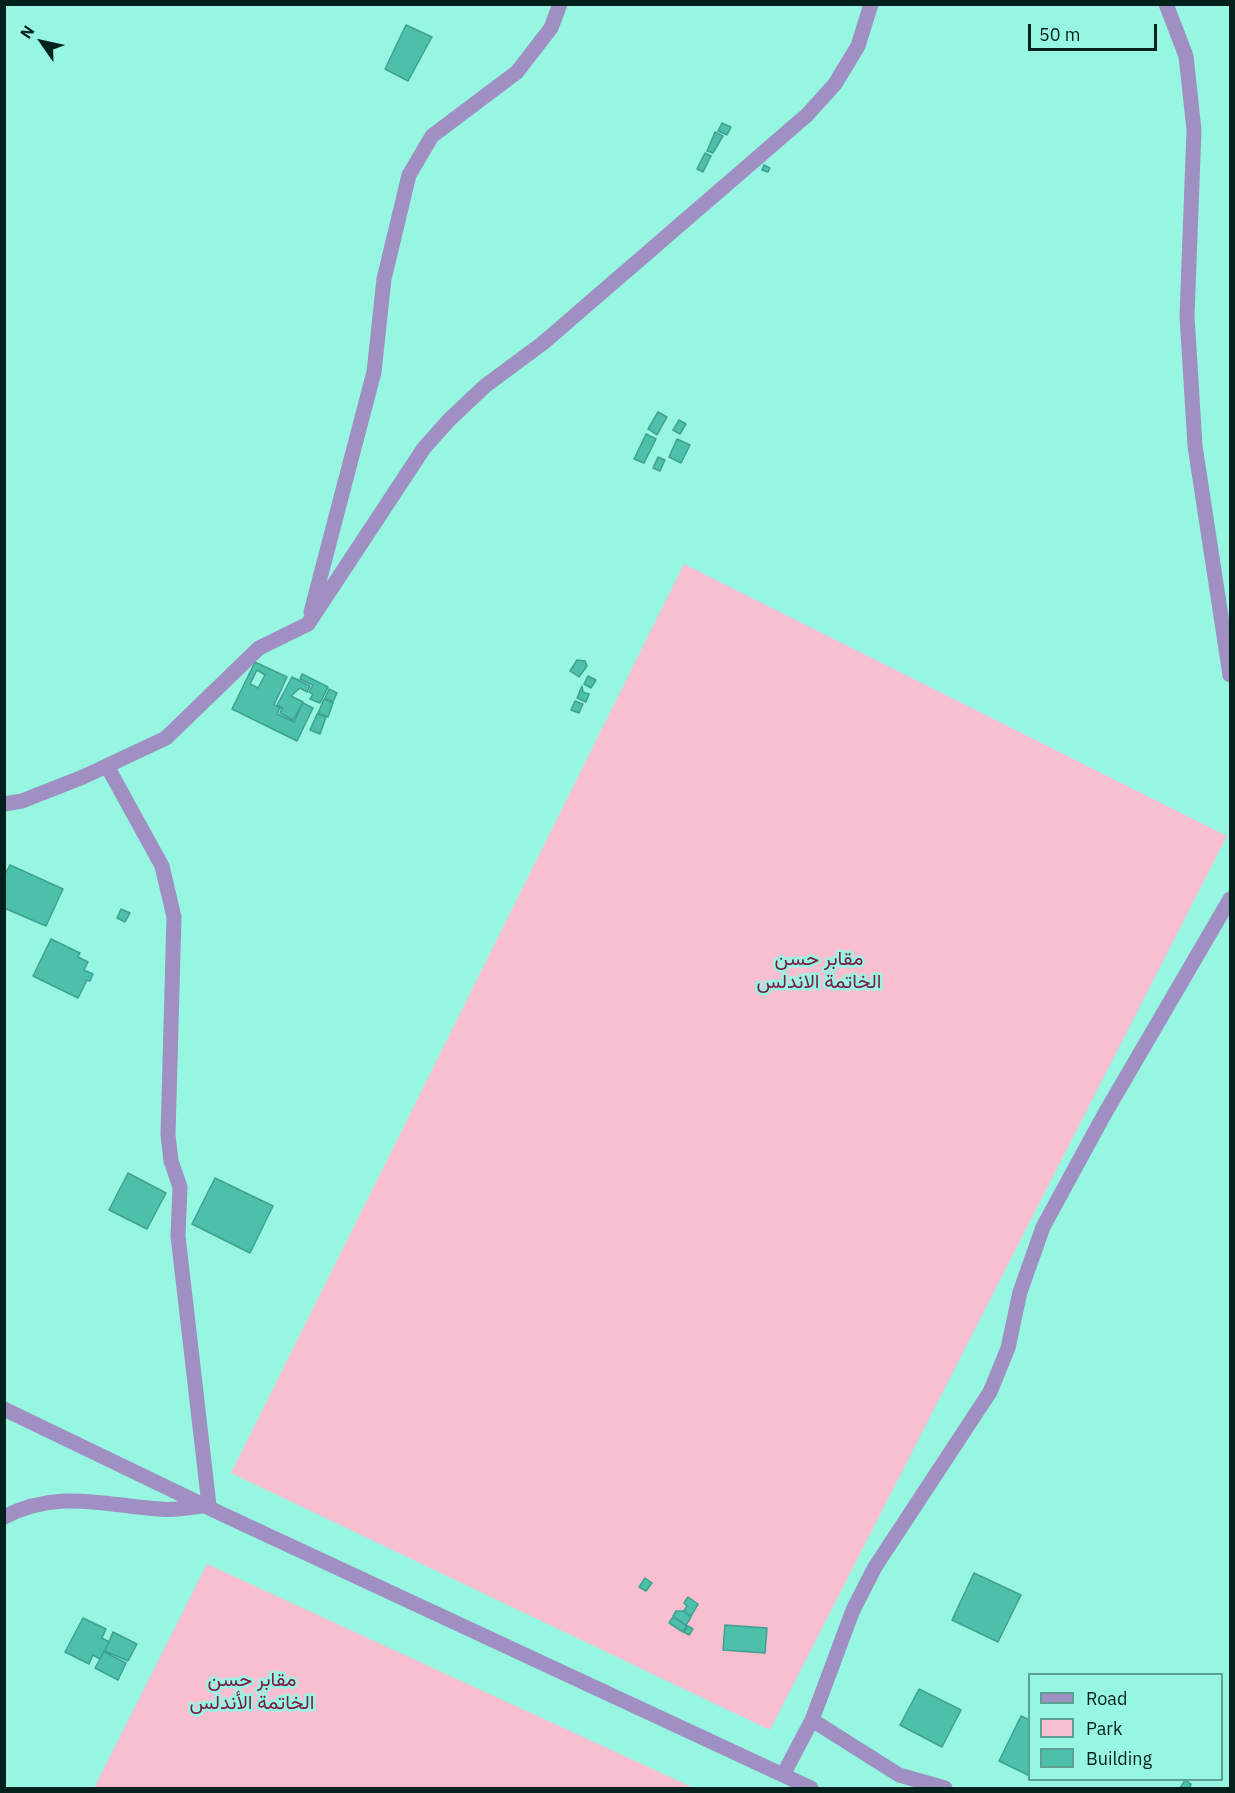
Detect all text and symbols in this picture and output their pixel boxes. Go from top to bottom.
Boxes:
north arrow [12,12,72,72]
scale bar [1031,12,1160,50]
text: N [16,22,39,42]
text: 50 m [1039,23,1081,46]
park label: مقابر حسن الخاتمة الاندلس [757,947,881,994]
park label: مقابر حسن الخاتمة الأندلس [190,1668,314,1715]
legend [1028,1673,1223,1781]
text: Road [1086,1687,1127,1710]
text: Park [1086,1717,1122,1740]
text: Building [1086,1747,1152,1770]

